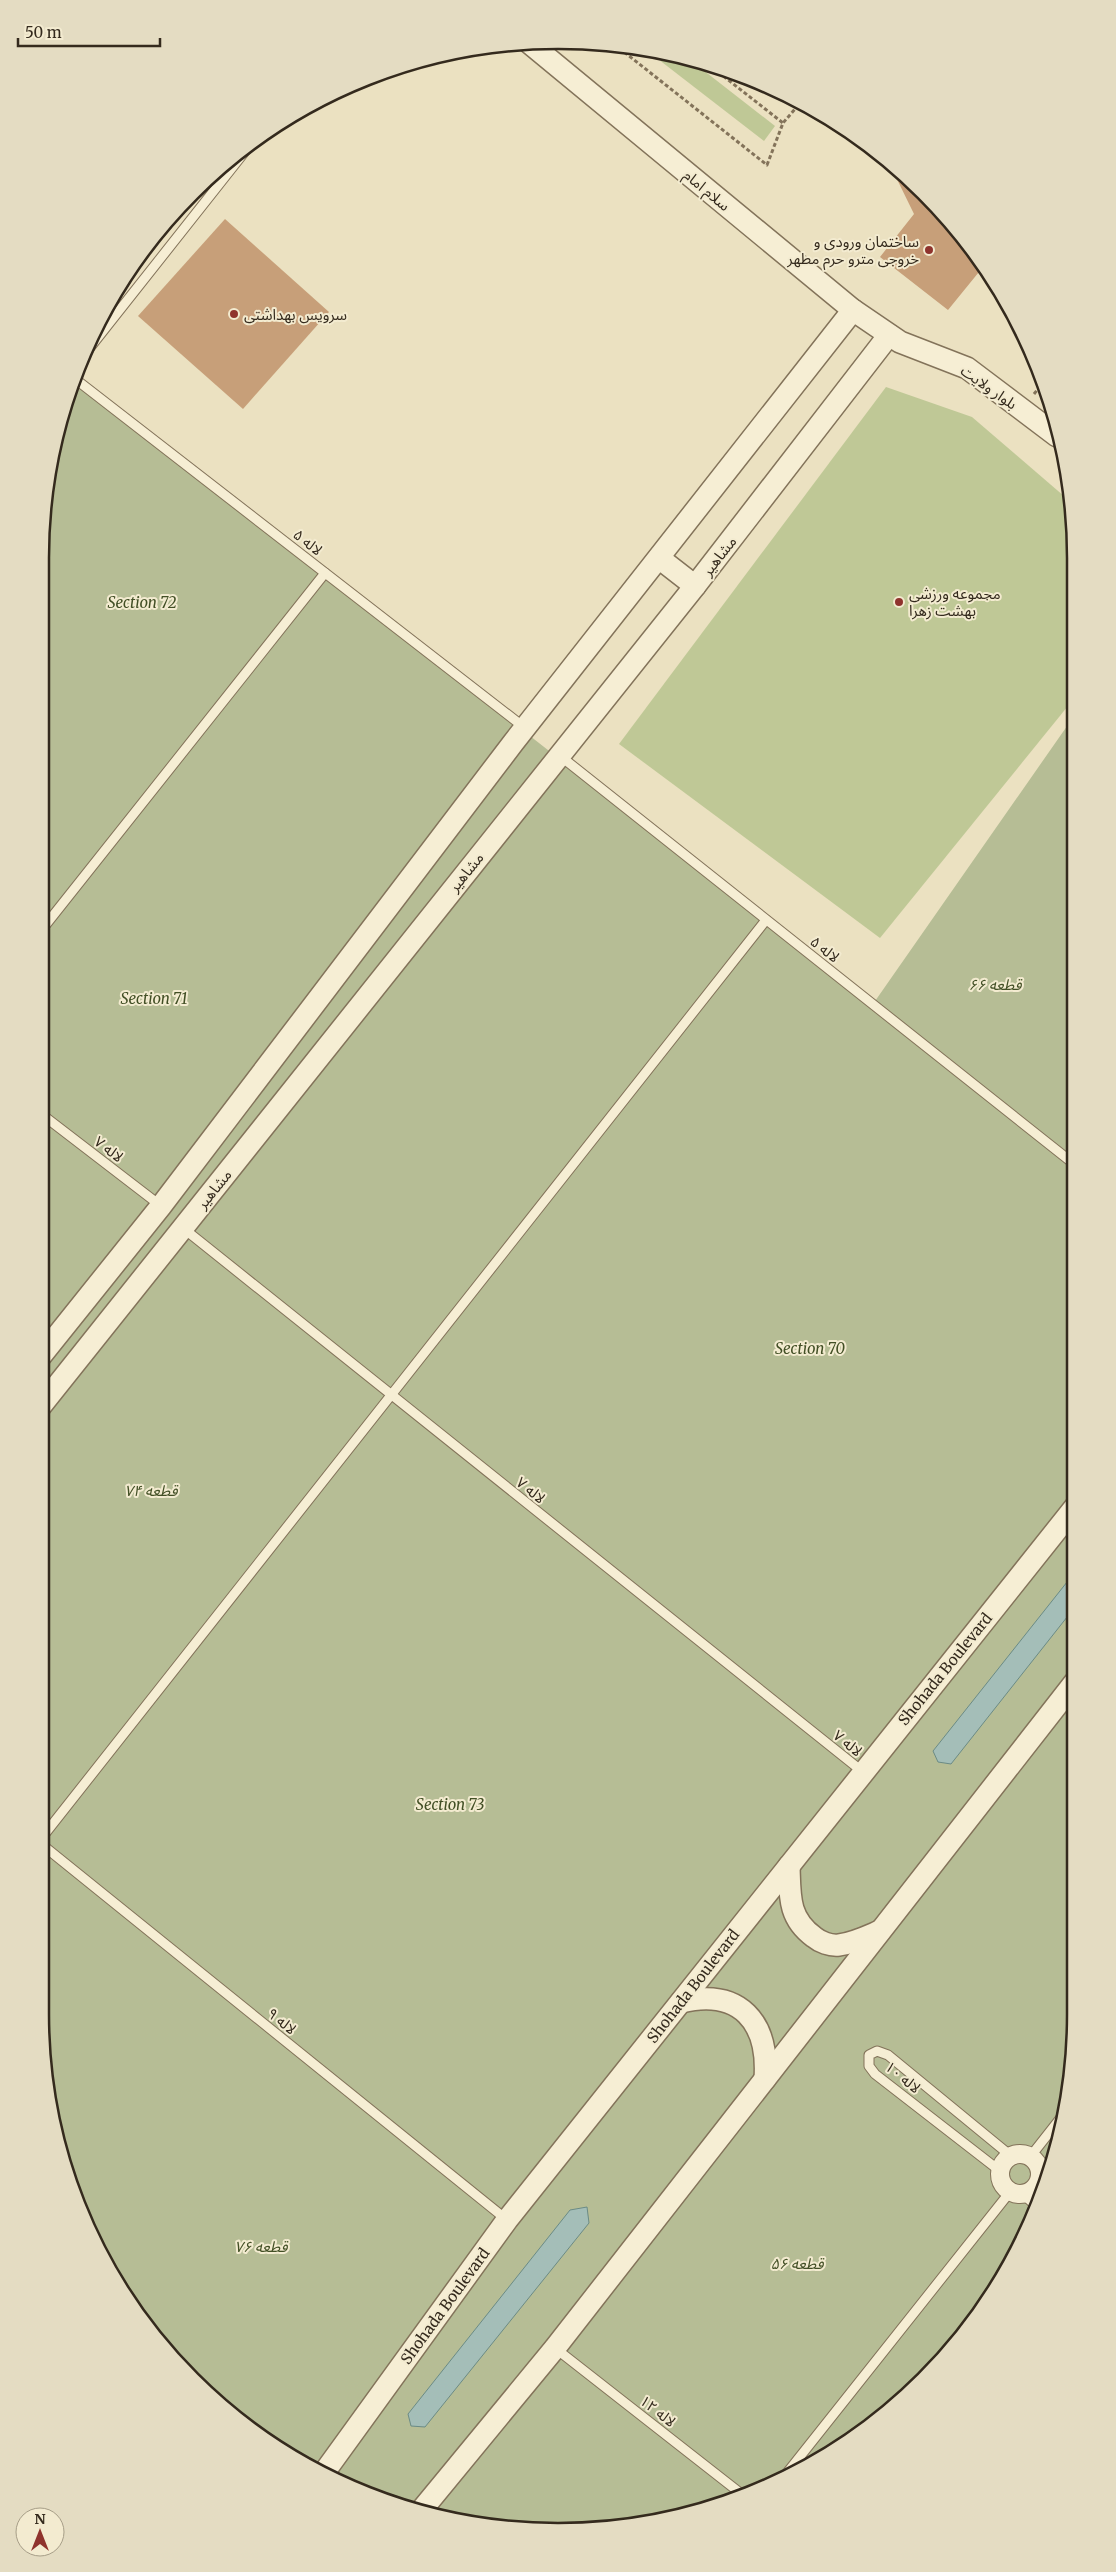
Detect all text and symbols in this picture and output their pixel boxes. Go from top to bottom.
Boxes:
scale bar [18,15,160,47]
text: 50 m [25,23,62,42]
street label: سلام امام [679,165,734,217]
place label: ساختمان ورودی و خروجی مترو حرم مطهر [786,232,919,270]
marker: ساختمان ورودی و خروجی مترو حرم مطهر [923,244,935,256]
place label: سرویس بهداشتی [244,305,347,324]
marker: سرویس بهداشتی [228,308,240,320]
street label: بلوار ولایت [957,361,1021,413]
street label: لاله ۵ [290,525,326,559]
street label: مشاهیر [697,532,740,580]
place label: مجموعه ورزشی بهشت زهرا [909,584,1001,620]
park label: Section 72 [107,593,177,612]
marker: مجموعه ورزشی بهشت زهرا [893,596,905,608]
street label: مشاهیر [444,848,488,896]
street label: لاله ۵ [807,932,843,966]
park label: قطعه ۶۶ [969,975,1023,994]
park label: Section 71 [120,989,188,1008]
street label: لاله ۷ [90,1132,128,1166]
street label: مشاهیر [192,1165,236,1213]
park label: Section 70 [775,1339,845,1358]
street label: لاله ۷ [513,1473,549,1507]
park label: قطعه ۷۴ [125,1481,179,1500]
street label: Shohada Boulevard [894,1609,996,1729]
street label: لاله ۷ [830,1726,866,1760]
park label: Section 73 [416,1795,484,1814]
street label: Shohada Boulevard [643,1925,743,2047]
street label: لاله ۹ [264,2004,300,2038]
street label: لاله ۱۰ [881,2057,925,2097]
park label: قطعه ۷۶ [235,2237,289,2256]
street label: Shohada Boulevard [396,2244,494,2368]
park label: قطعه ۵۶ [771,2254,825,2273]
street label: لاله ۱۲ [636,2391,680,2431]
north arrow [15,2507,65,2557]
text: N [34,2510,46,2528]

